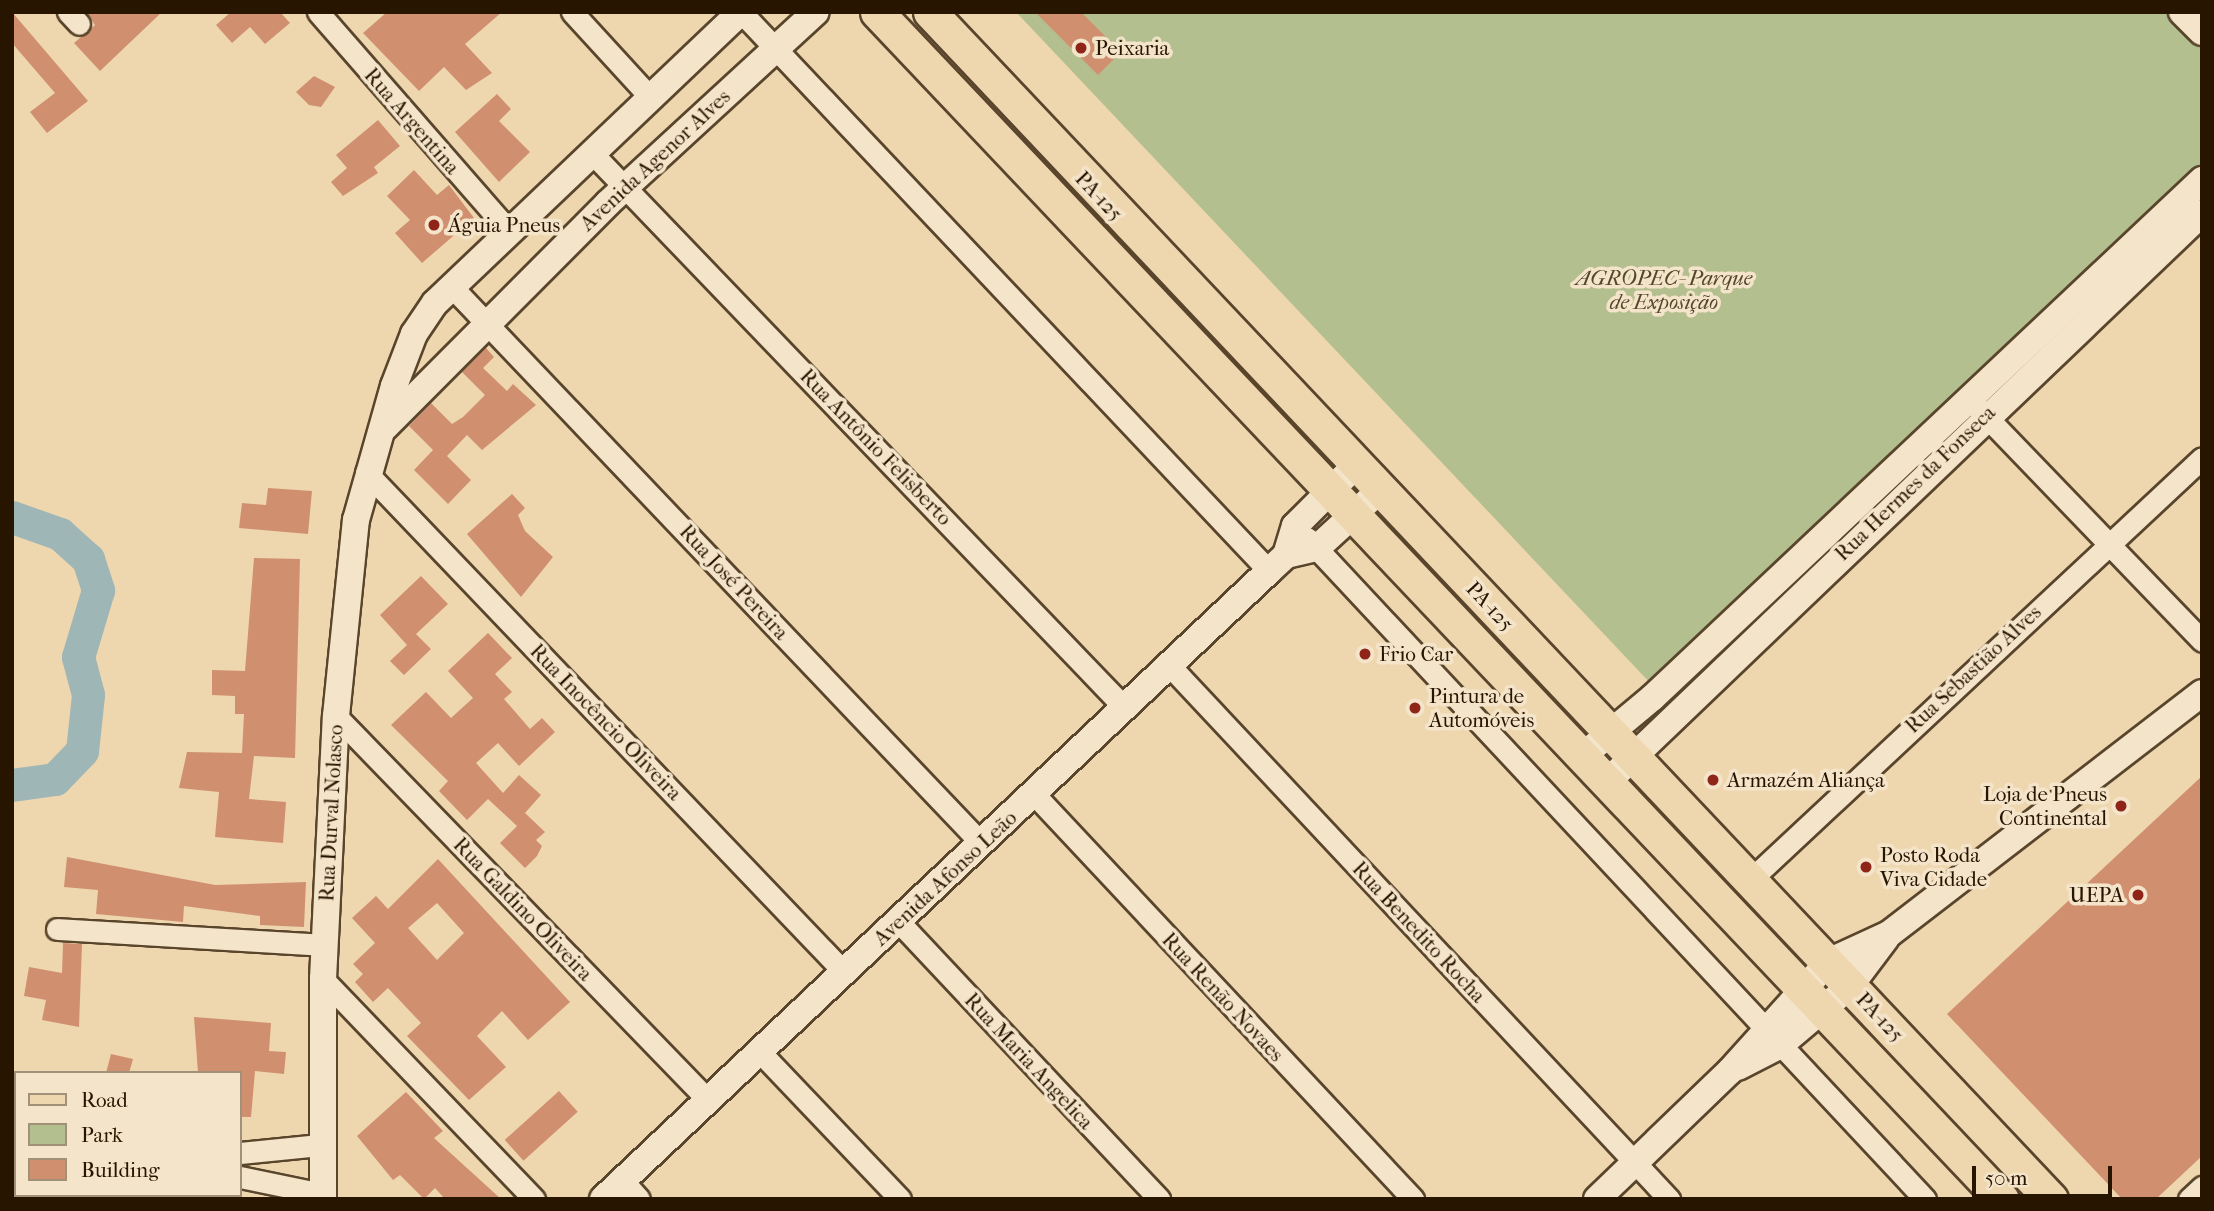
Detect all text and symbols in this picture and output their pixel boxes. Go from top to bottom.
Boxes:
place label: Peixaria [1095,35,1169,61]
marker: Peixaria [1073,40,1089,56]
street label: Rua Argentina [359,63,465,179]
street label: Avenida Agenor Alves [575,84,735,236]
street label: PA-125 [1070,166,1128,226]
place label: Águia Pneus [448,212,560,238]
marker: Águia Pneus [426,217,442,233]
park label: AGROPEC- Parque de Exposição [1576,265,1752,315]
street label: Rua Antônio Felisberto [795,363,957,531]
street label: Rua Hermes da Fonseca [1830,400,2000,566]
street label: Rua José Pereira [674,519,794,645]
street label: PA-125 [1461,576,1519,636]
street label: Rua Sebastião Alves [1900,600,2046,738]
street label: Rua Inocêncio Oliveira [525,639,687,805]
place label: Frio Car [1379,641,1453,667]
marker: Frio Car [1357,646,1373,662]
place label: Pintura de Automóveis [1429,683,1534,733]
marker: Pintura de Automóveis [1407,700,1423,716]
street label: Rua Durval Nolasco [314,724,348,902]
place label: Armazém Aliança [1727,767,1885,793]
marker: Armazém Aliança [1705,772,1721,788]
place label: Loja de Pneus Continental [1983,781,2107,831]
marker: Loja de Pneus Continental [2113,798,2129,814]
street label: Avenida Afonso Leão [868,805,1022,951]
street label: Rua Galdino Oliveira [448,832,598,986]
place label: Posto Roda Viva Cidade [1880,842,1987,892]
street label: Rua Benedito Rocha [1347,856,1491,1008]
marker: Posto Roda Viva Cidade [1858,859,1874,875]
place label: UEPA [2069,882,2124,908]
marker: UEPA [2130,887,2146,903]
street label: Rua Renão Novaes [1157,927,1289,1067]
street label: PA-125 [1851,987,1909,1047]
street label: Rua Maria Angelica [959,988,1099,1134]
legend [14,1071,242,1197]
text: Road [81,1088,128,1112]
text: Park [81,1123,123,1147]
scale bar [1976,1152,2116,1196]
text: Building [81,1158,159,1182]
text: 50 m [1985,1166,2028,1190]

